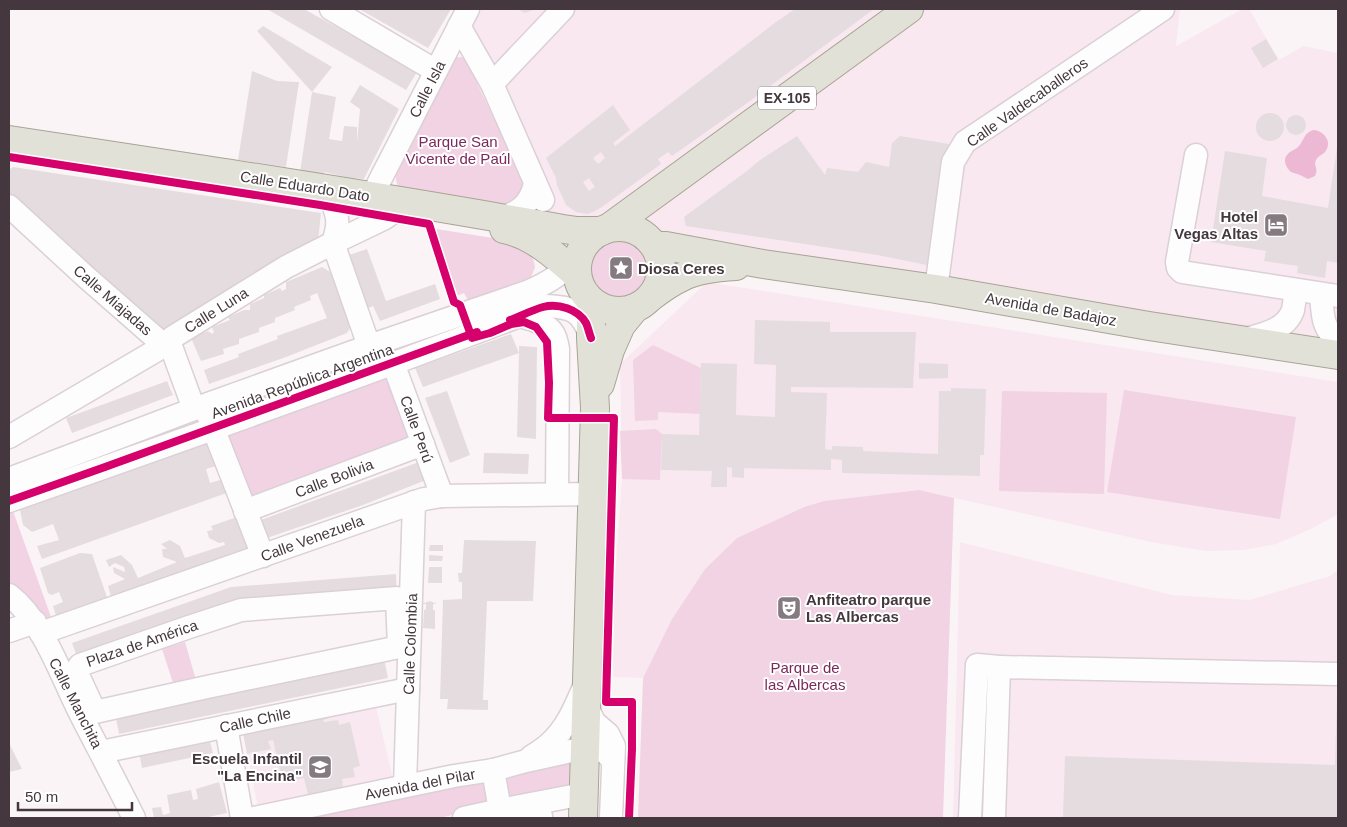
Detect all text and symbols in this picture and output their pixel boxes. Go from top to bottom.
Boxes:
street label: Calle Valdecaballeros [963,54,1091,150]
street label: Calle Isla [405,57,449,120]
road number: EX-105 [758,86,816,110]
park label: Parque San Vicente de Paúl [406,133,510,167]
street label: Calle Eduardo Dato [239,167,371,205]
place label: Hotel Vegas Altas [1174,208,1258,242]
hotel icon: Hotel Vegas Altas [1263,212,1289,238]
place icon: Diosa Ceres [608,255,634,281]
place label: Diosa Ceres [638,260,725,277]
street label: Calle Miajadas [70,261,156,339]
street label: Calle Luna [181,283,251,336]
street label: Avenida de Badajoz [984,289,1118,329]
street label: Avenida República Argentina [209,340,396,422]
street label: Calle Perú [397,393,437,465]
street label: Calle Bolivia [292,455,376,501]
street label: Calle Venezuela [258,511,366,565]
place label: Anfiteatro parque Las Albercas [806,591,931,625]
street label: Calle Colombia [400,592,420,695]
theatre icon: Anfiteatro parque Las Albercas [776,595,802,621]
street label: Plaza de América [84,616,201,670]
street label: Calle Manchita [46,655,106,752]
park label: Parque de las Albercas [765,659,845,693]
street label: Calle Chile [218,704,292,736]
place label: Escuela Infantil "La Encina" [192,750,302,784]
school or university icon: Escuela Infantil "La Encina" [307,754,333,780]
street label: Avenida del Pilar [363,765,477,803]
scale bar [18,780,131,812]
text: 50 m [25,788,58,805]

